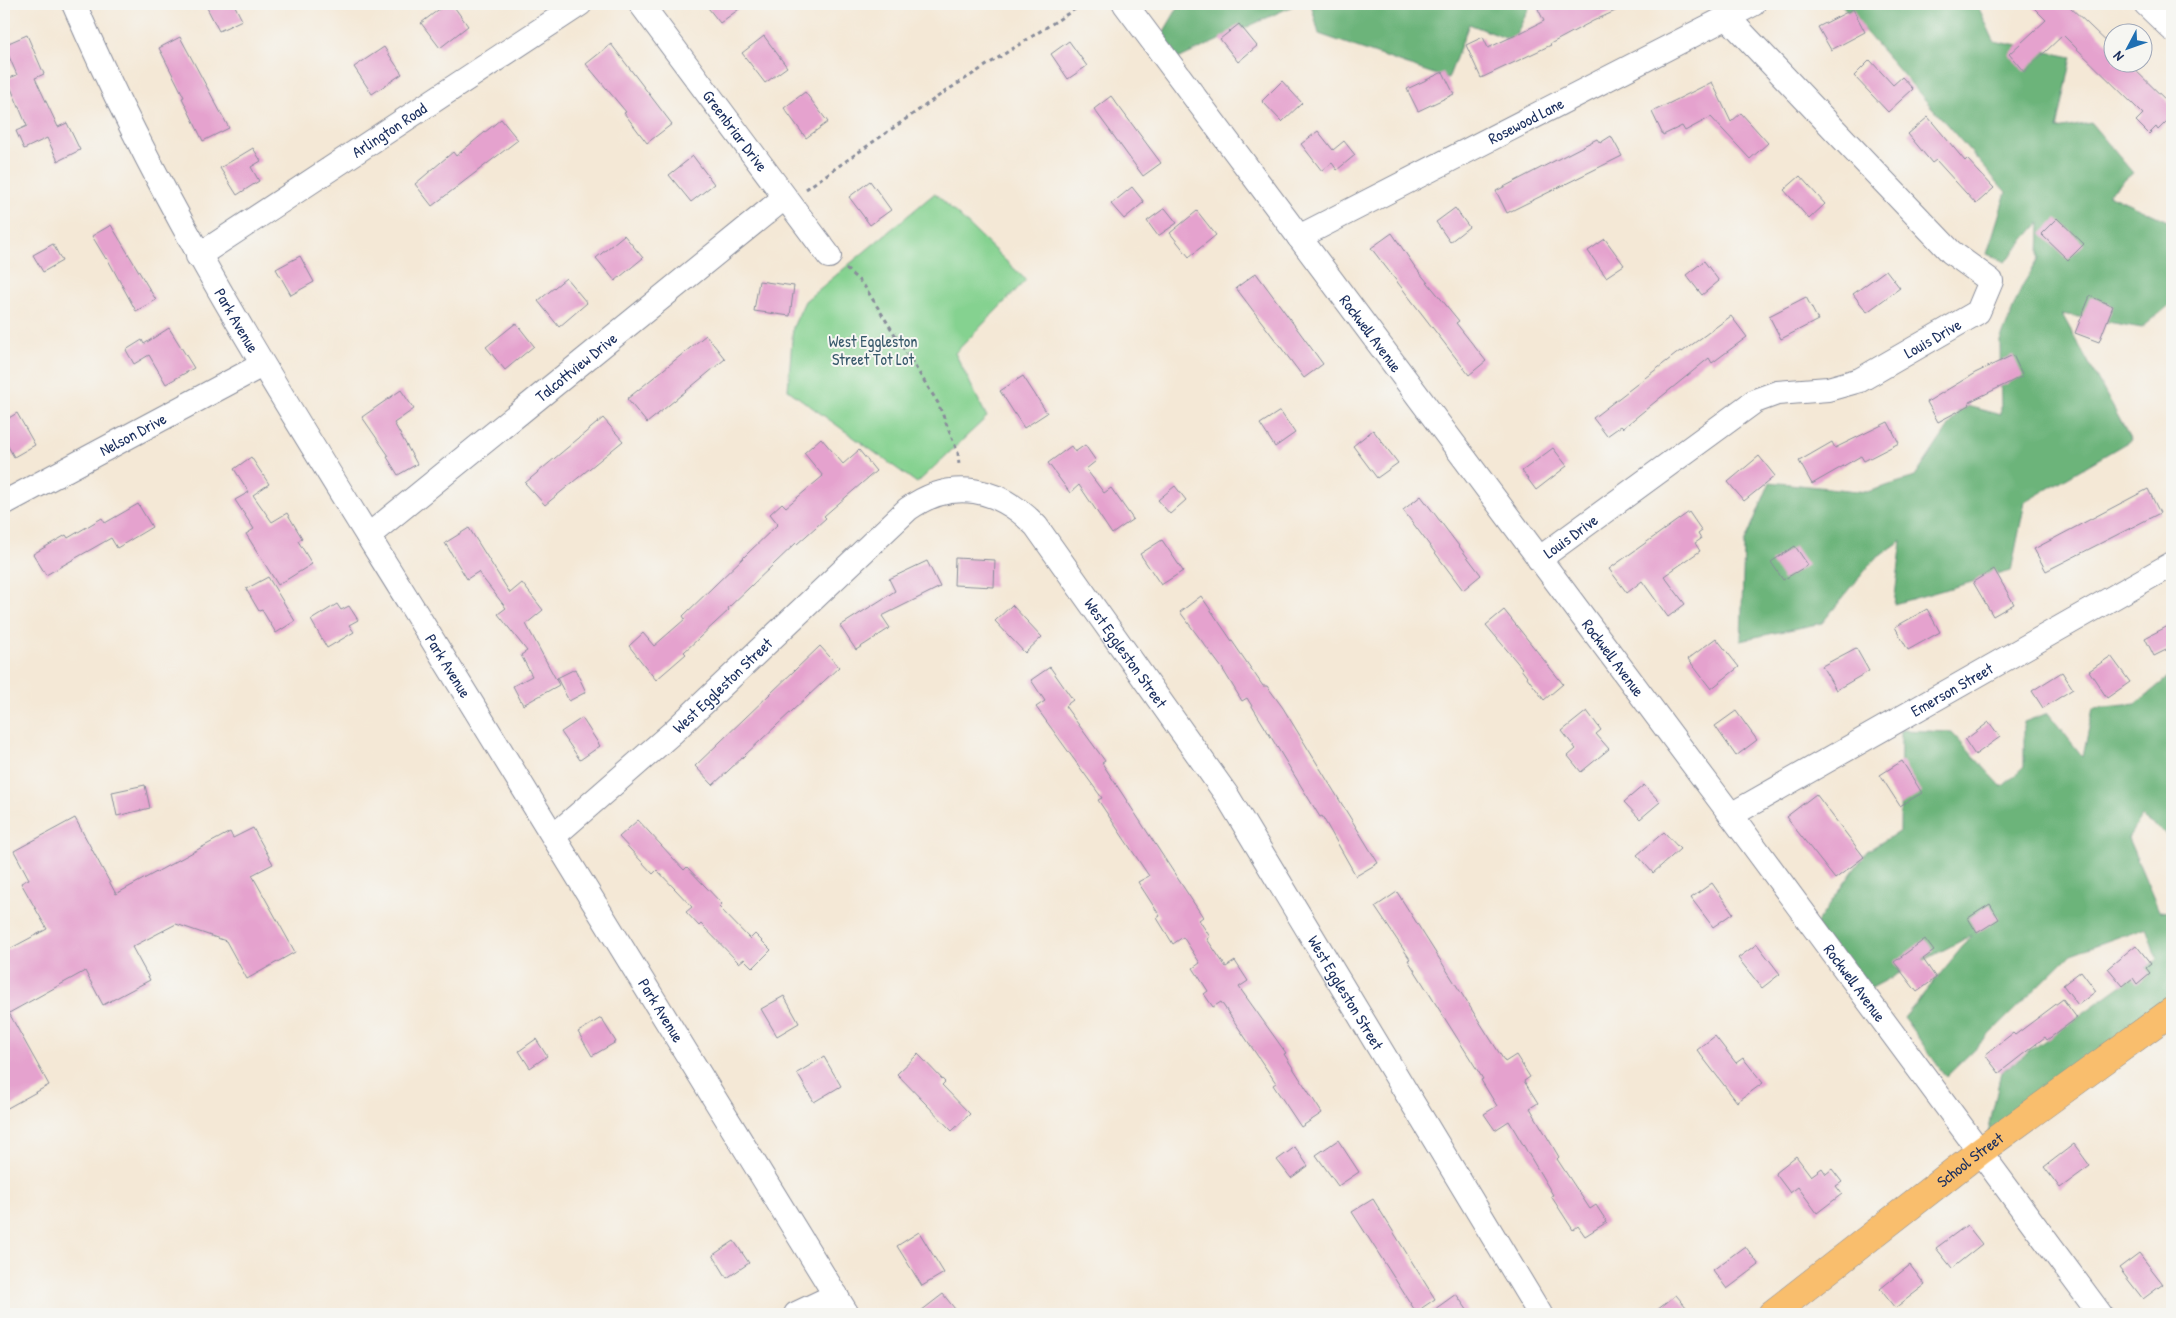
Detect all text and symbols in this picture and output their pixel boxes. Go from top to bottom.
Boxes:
north arrow [2104,22,2154,72]
text: N [2108,47,2127,66]
street label: Greenbriar Drive [698,85,774,176]
street label: Rosewood Lane [1484,92,1568,149]
street label: Arlington Road [347,97,431,163]
street label: Park Avenue [209,284,265,357]
street label: Rockwell Avenue [1335,290,1408,377]
street label: Louis Drive [1900,313,1965,363]
street label: Talcottview Drive [530,327,622,407]
park label: West Eggleston Street Tot Lot [829,330,917,370]
street label: Nelson Drive [95,407,171,461]
street label: Louis Drive [1539,508,1603,563]
street label: West Eggleston Street [1079,593,1173,713]
street label: Rockwell Avenue [1577,614,1650,701]
street label: Park Avenue [420,630,477,702]
street label: West Eggleston Street [668,632,777,738]
street label: Emerson Street [1907,657,1997,722]
street label: West Eggleston Street [1303,931,1389,1054]
street label: Rockwell Avenue [1819,939,1891,1027]
street label: Park Avenue [633,974,690,1047]
street label: School Street [1932,1127,2008,1192]

